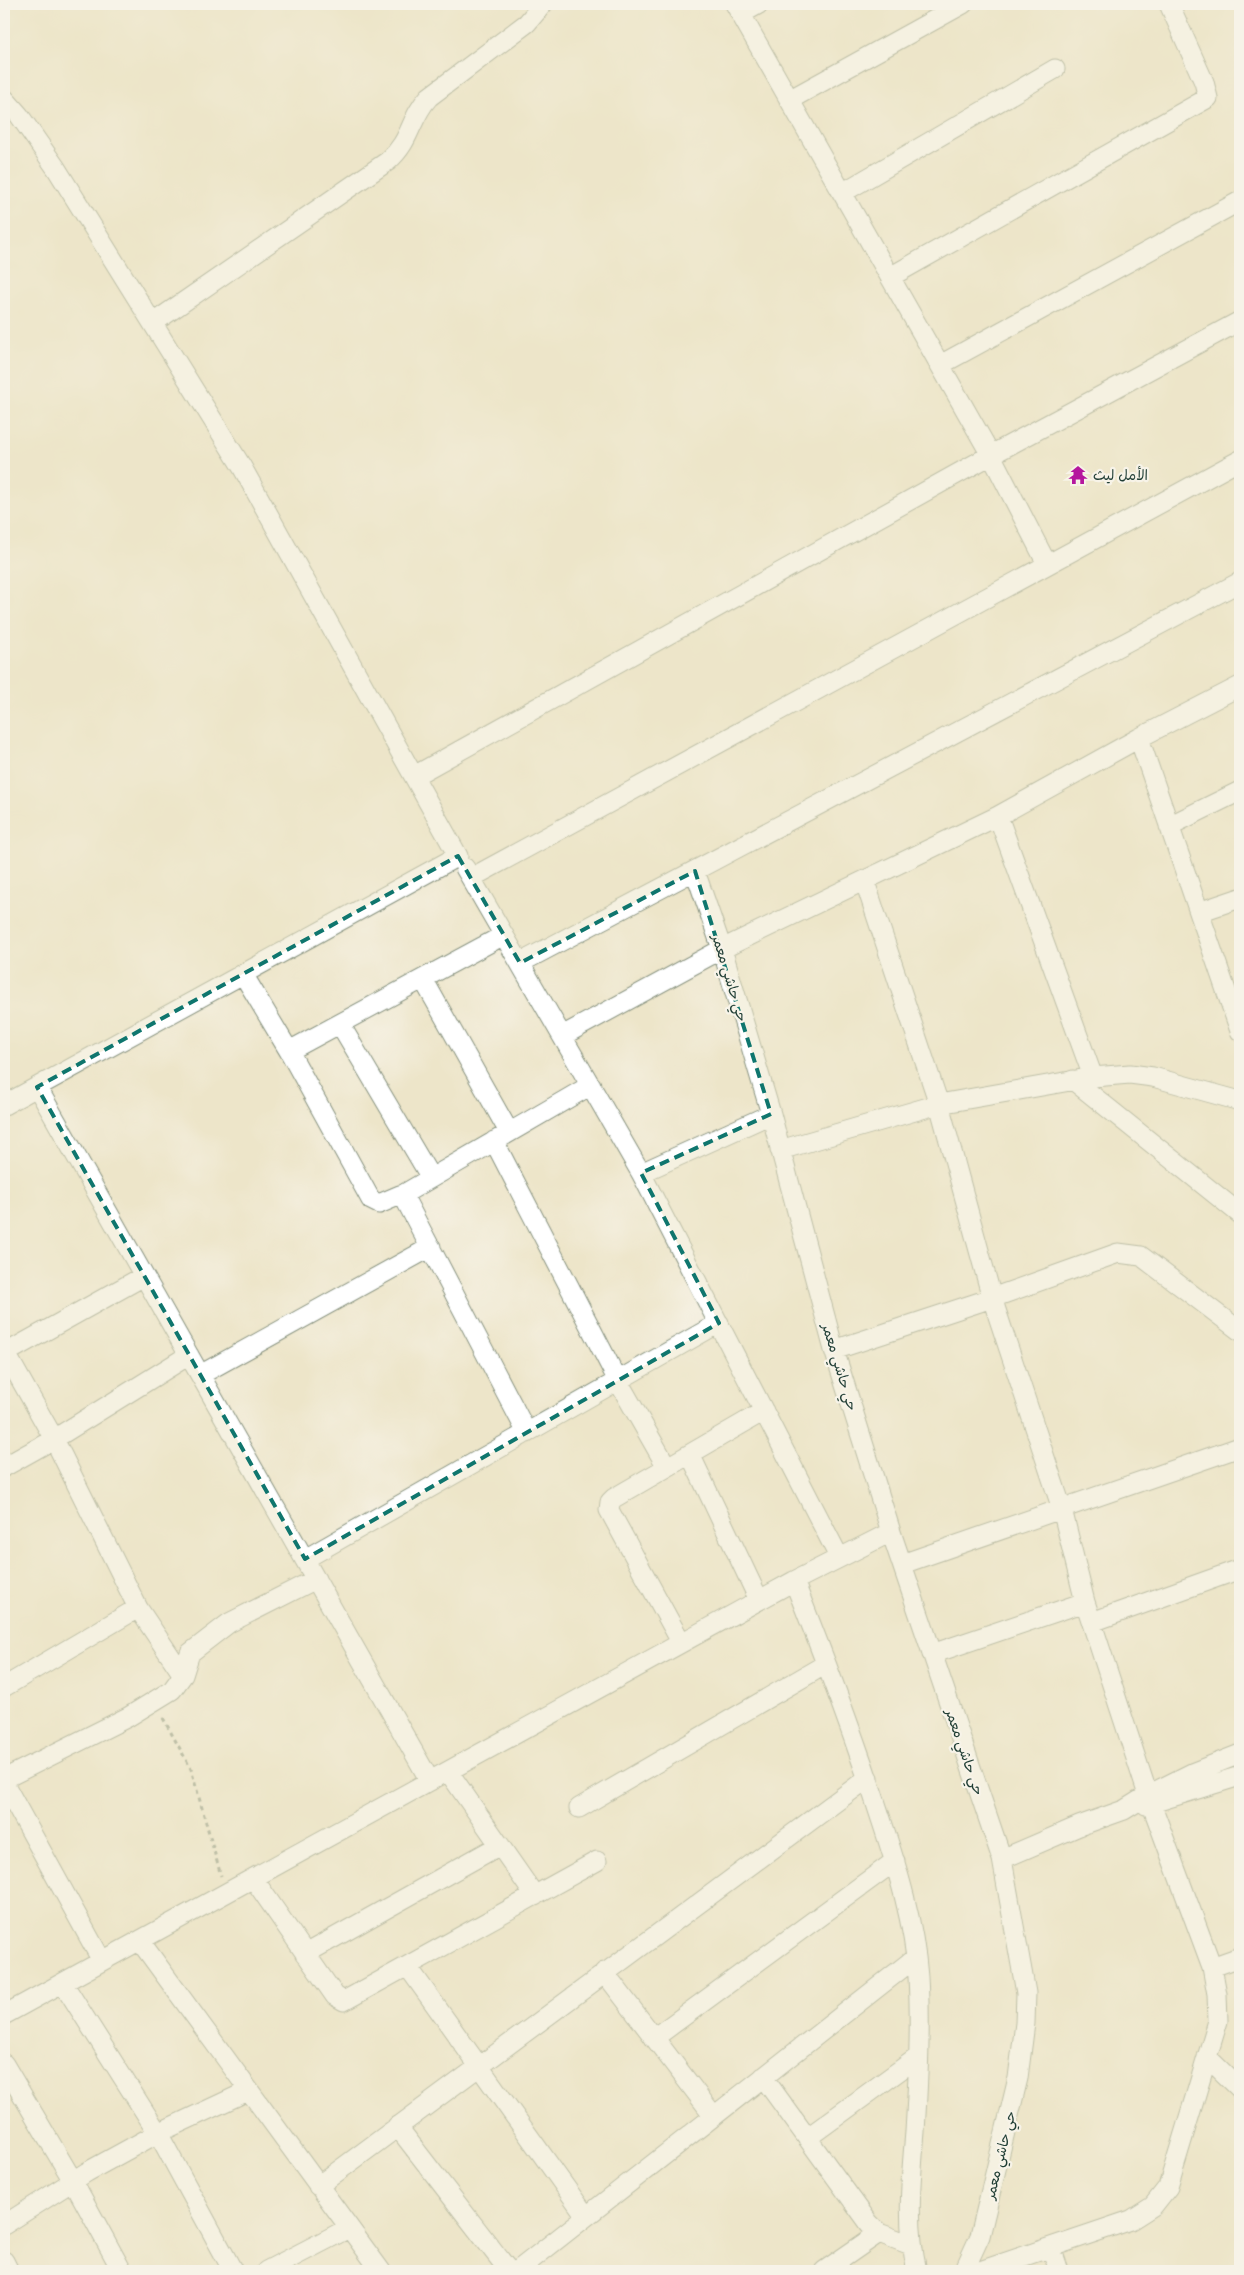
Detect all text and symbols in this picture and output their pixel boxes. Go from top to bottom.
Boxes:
temple icon: الأمل ليث [1067,464,1089,486]
place label: الأمل ليث [1093,466,1148,484]
street label: حي حاشي معمر [704,931,751,1025]
street label: حي حاشي معمر [814,1320,861,1414]
street label: حي حاشي معمر [938,1706,987,1799]
street label: حي حاشي معمر [981,2109,1024,2203]

